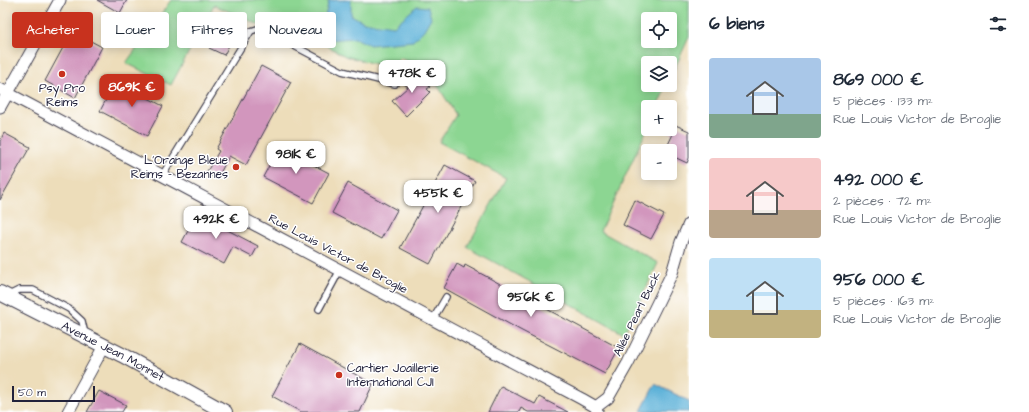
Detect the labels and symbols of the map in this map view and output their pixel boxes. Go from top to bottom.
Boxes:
pin: 478K € [379,60,445,94]
marker: Psy Pro Reims [57,69,67,79]
pin: 869K € [99,74,165,108]
place label: Psy Pro Reims [39,80,85,111]
pin: 981K € [263,141,329,175]
place label: L'Orange Bleue Reims - Bezannes [131,152,229,183]
marker: L'Orange Bleue Reims - Bezannes [231,162,241,172]
pin: 455K € [405,180,471,214]
pin: 492K € [183,206,249,240]
street label: Rue Louis Victor de Broglie [265,210,411,299]
street label: Allée Pearl Buck [609,268,665,359]
pin: 956K € [498,284,564,318]
street label: Avenue Jean Monnet [59,317,167,385]
place label: Cartier Joaillerie International CJI [347,360,440,391]
marker: Cartier Joaillerie International CJI [334,370,344,380]
scale bar [12,384,95,403]

